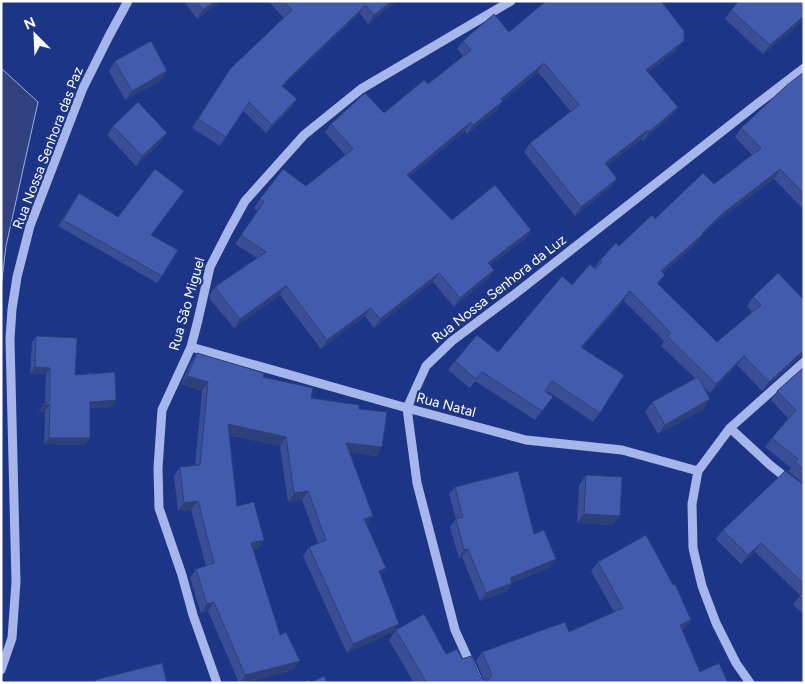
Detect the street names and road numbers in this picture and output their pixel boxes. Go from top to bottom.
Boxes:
street label: Rua Nossa Senhora das Paz [9,64,87,232]
street label: Rua Nossa Senhora da Luz [428,231,570,347]
street label: Rua São Miguel [166,255,208,353]
street label: Rua Natal [415,389,477,421]

